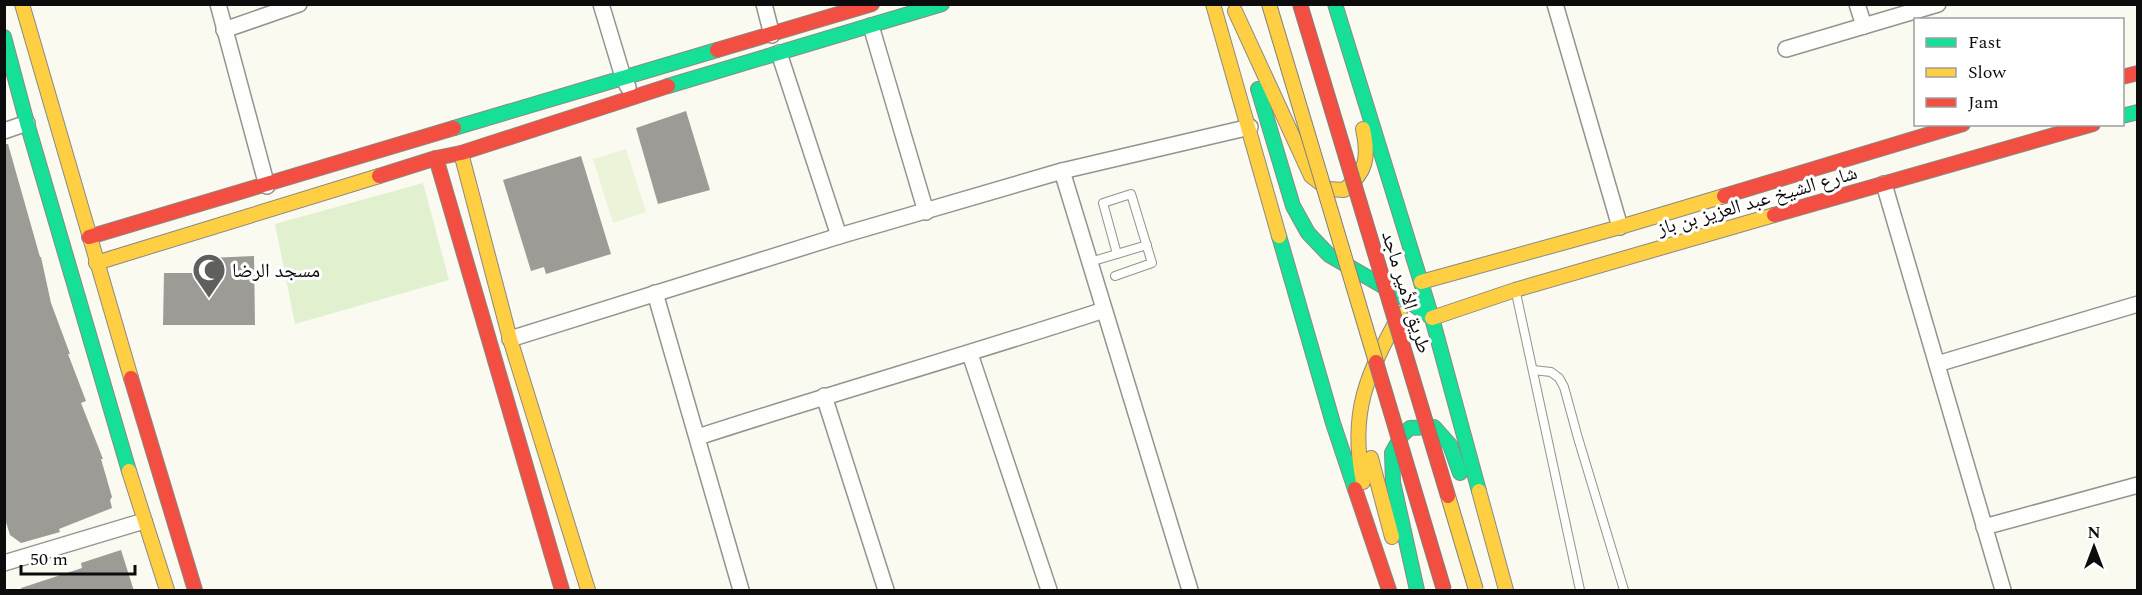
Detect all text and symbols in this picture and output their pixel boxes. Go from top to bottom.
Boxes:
legend [1914,18,2124,126]
text: Fast [1968,29,2001,56]
text: Slow [1968,59,2007,86]
text: Jam [1968,89,1999,116]
street label: شارع الشيخ عبد العزيز بن باز [1653,158,1861,244]
street label: طريق الأمير ماجد [1373,227,1439,357]
mosque icon: مسجد الرضا [191,252,227,299]
place label: مسجد الرضا [232,256,320,286]
north arrow [2064,517,2124,577]
text: N [2087,521,2101,545]
scale bar [21,538,135,576]
text: 50 m [30,546,68,573]

